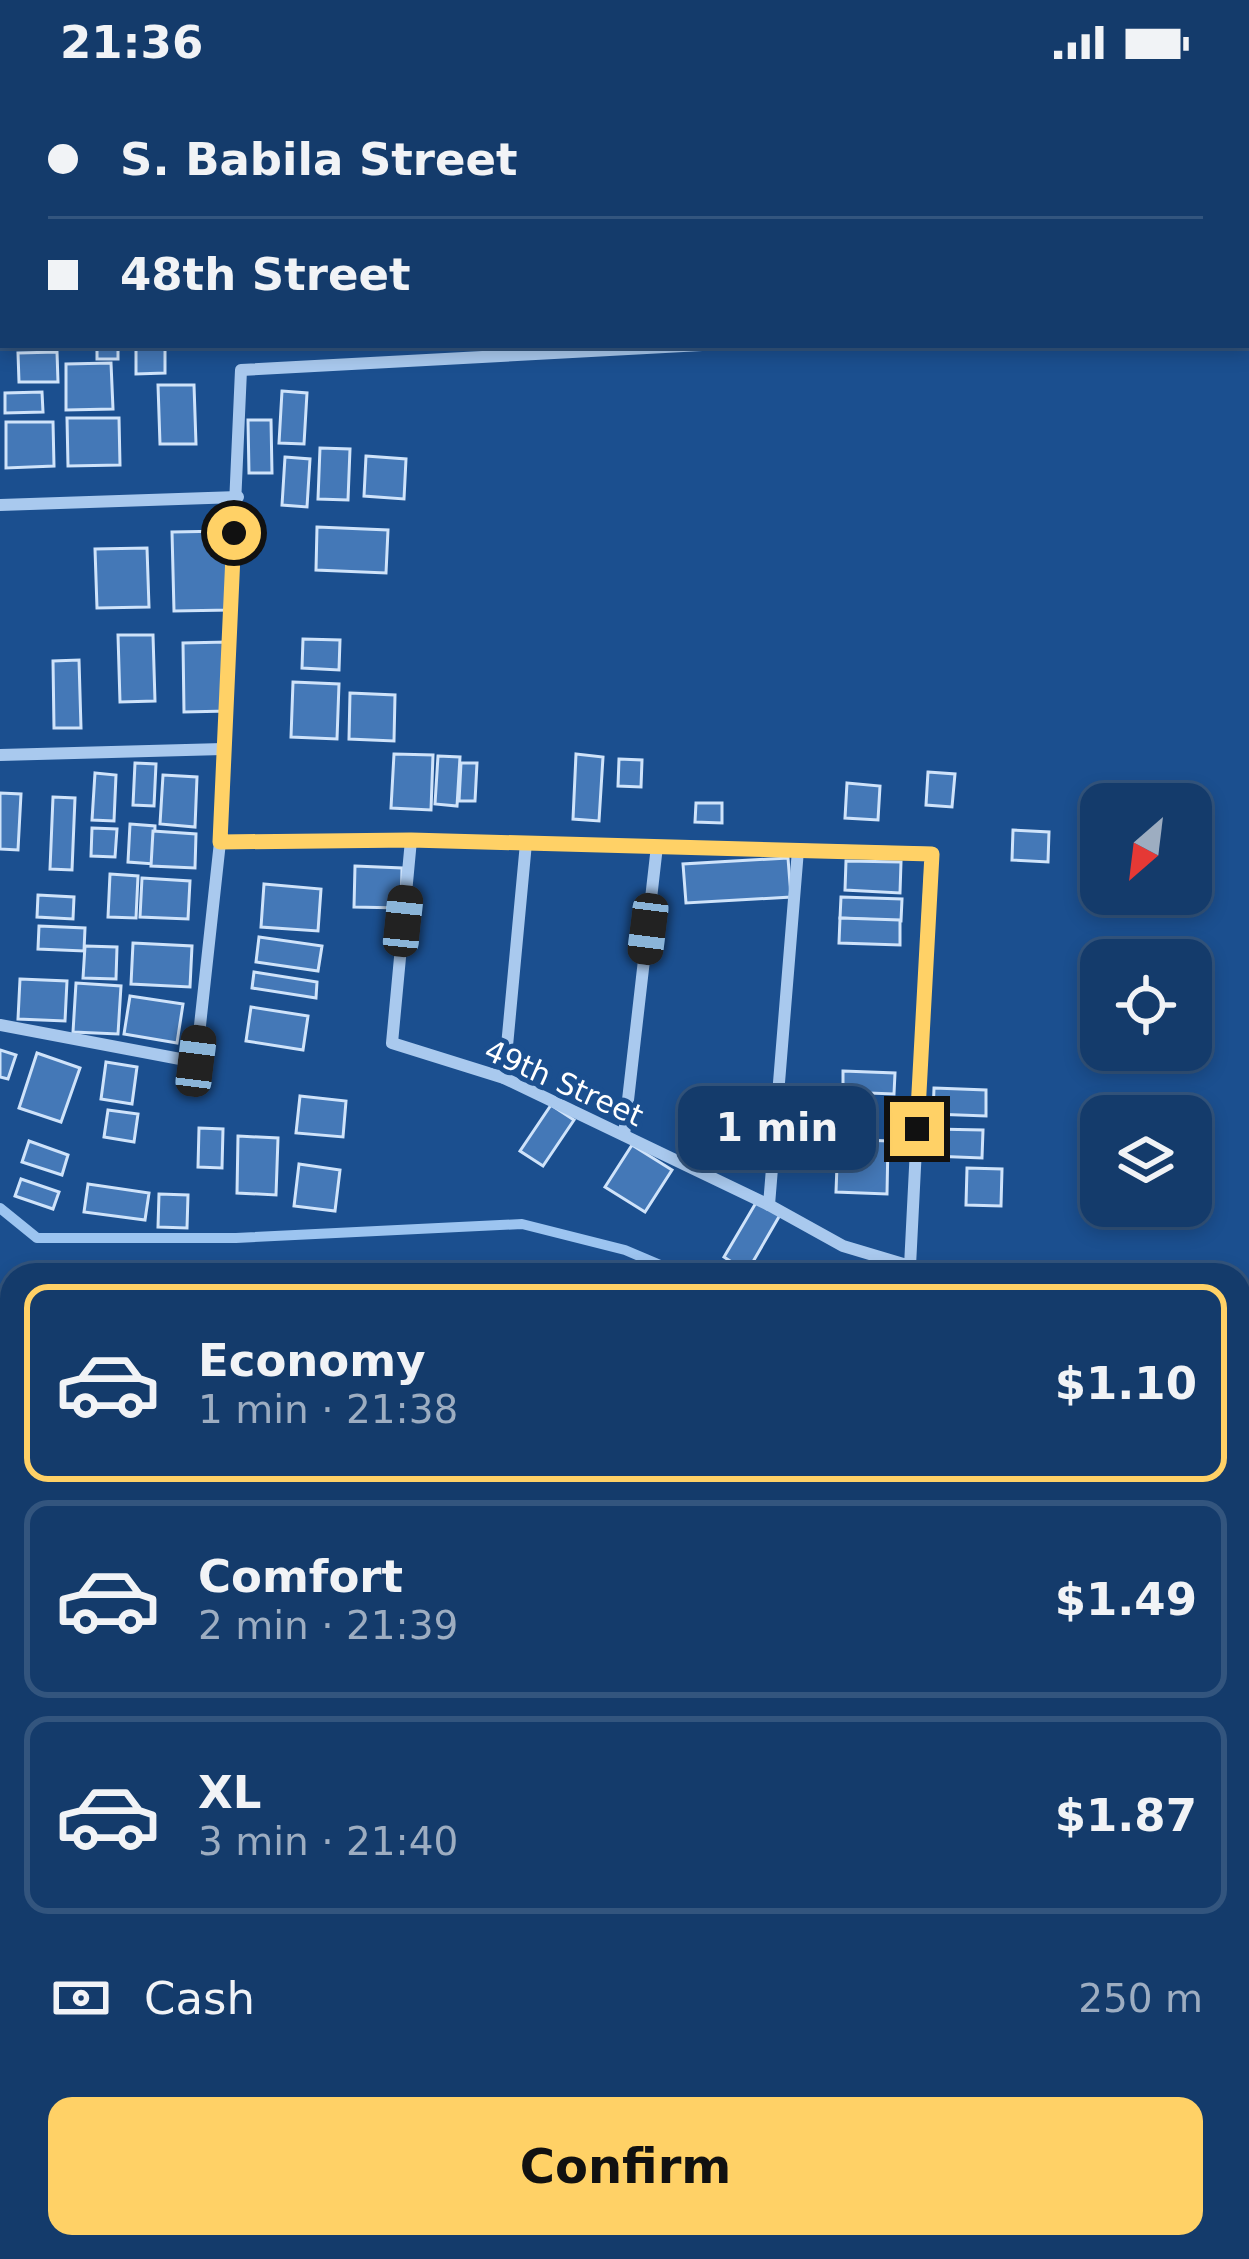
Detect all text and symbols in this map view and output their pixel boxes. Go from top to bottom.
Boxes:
text: 21:36 [60,16,203,69]
text: S. Babila Street [120,133,518,186]
text: 48th Street [120,248,411,301]
route start [207,506,261,560]
north arrow [1080,783,1212,915]
map controls [1080,783,1212,1227]
car [381,883,425,959]
car [626,891,670,967]
button: locate [1080,939,1212,1071]
car [174,1023,218,1099]
street label: 49th Street [479,1033,649,1134]
callout: 1 min [677,1087,875,1171]
button: layers [1080,1095,1212,1227]
route end [890,1102,944,1156]
text: 1 min [716,1105,838,1150]
icon: car [54,1329,162,1437]
text: Economy [198,1334,426,1387]
text: $1.10 [1055,1357,1197,1410]
text: 1 min · 21:38 [198,1387,458,1432]
icon: car [54,1545,162,1653]
text: Comfort [198,1550,403,1603]
text: $1.49 [1055,1573,1197,1626]
text: 2 min · 21:39 [198,1603,458,1648]
icon: car [54,1761,162,1869]
text: XL [198,1766,261,1819]
text: $1.87 [1055,1789,1197,1842]
text: 3 min · 21:40 [198,1819,458,1864]
icon: cash [48,1965,114,2031]
text: Cash [144,1972,255,2025]
text: 250 m [1078,1976,1203,2021]
button: Confirm [48,2097,1203,2235]

